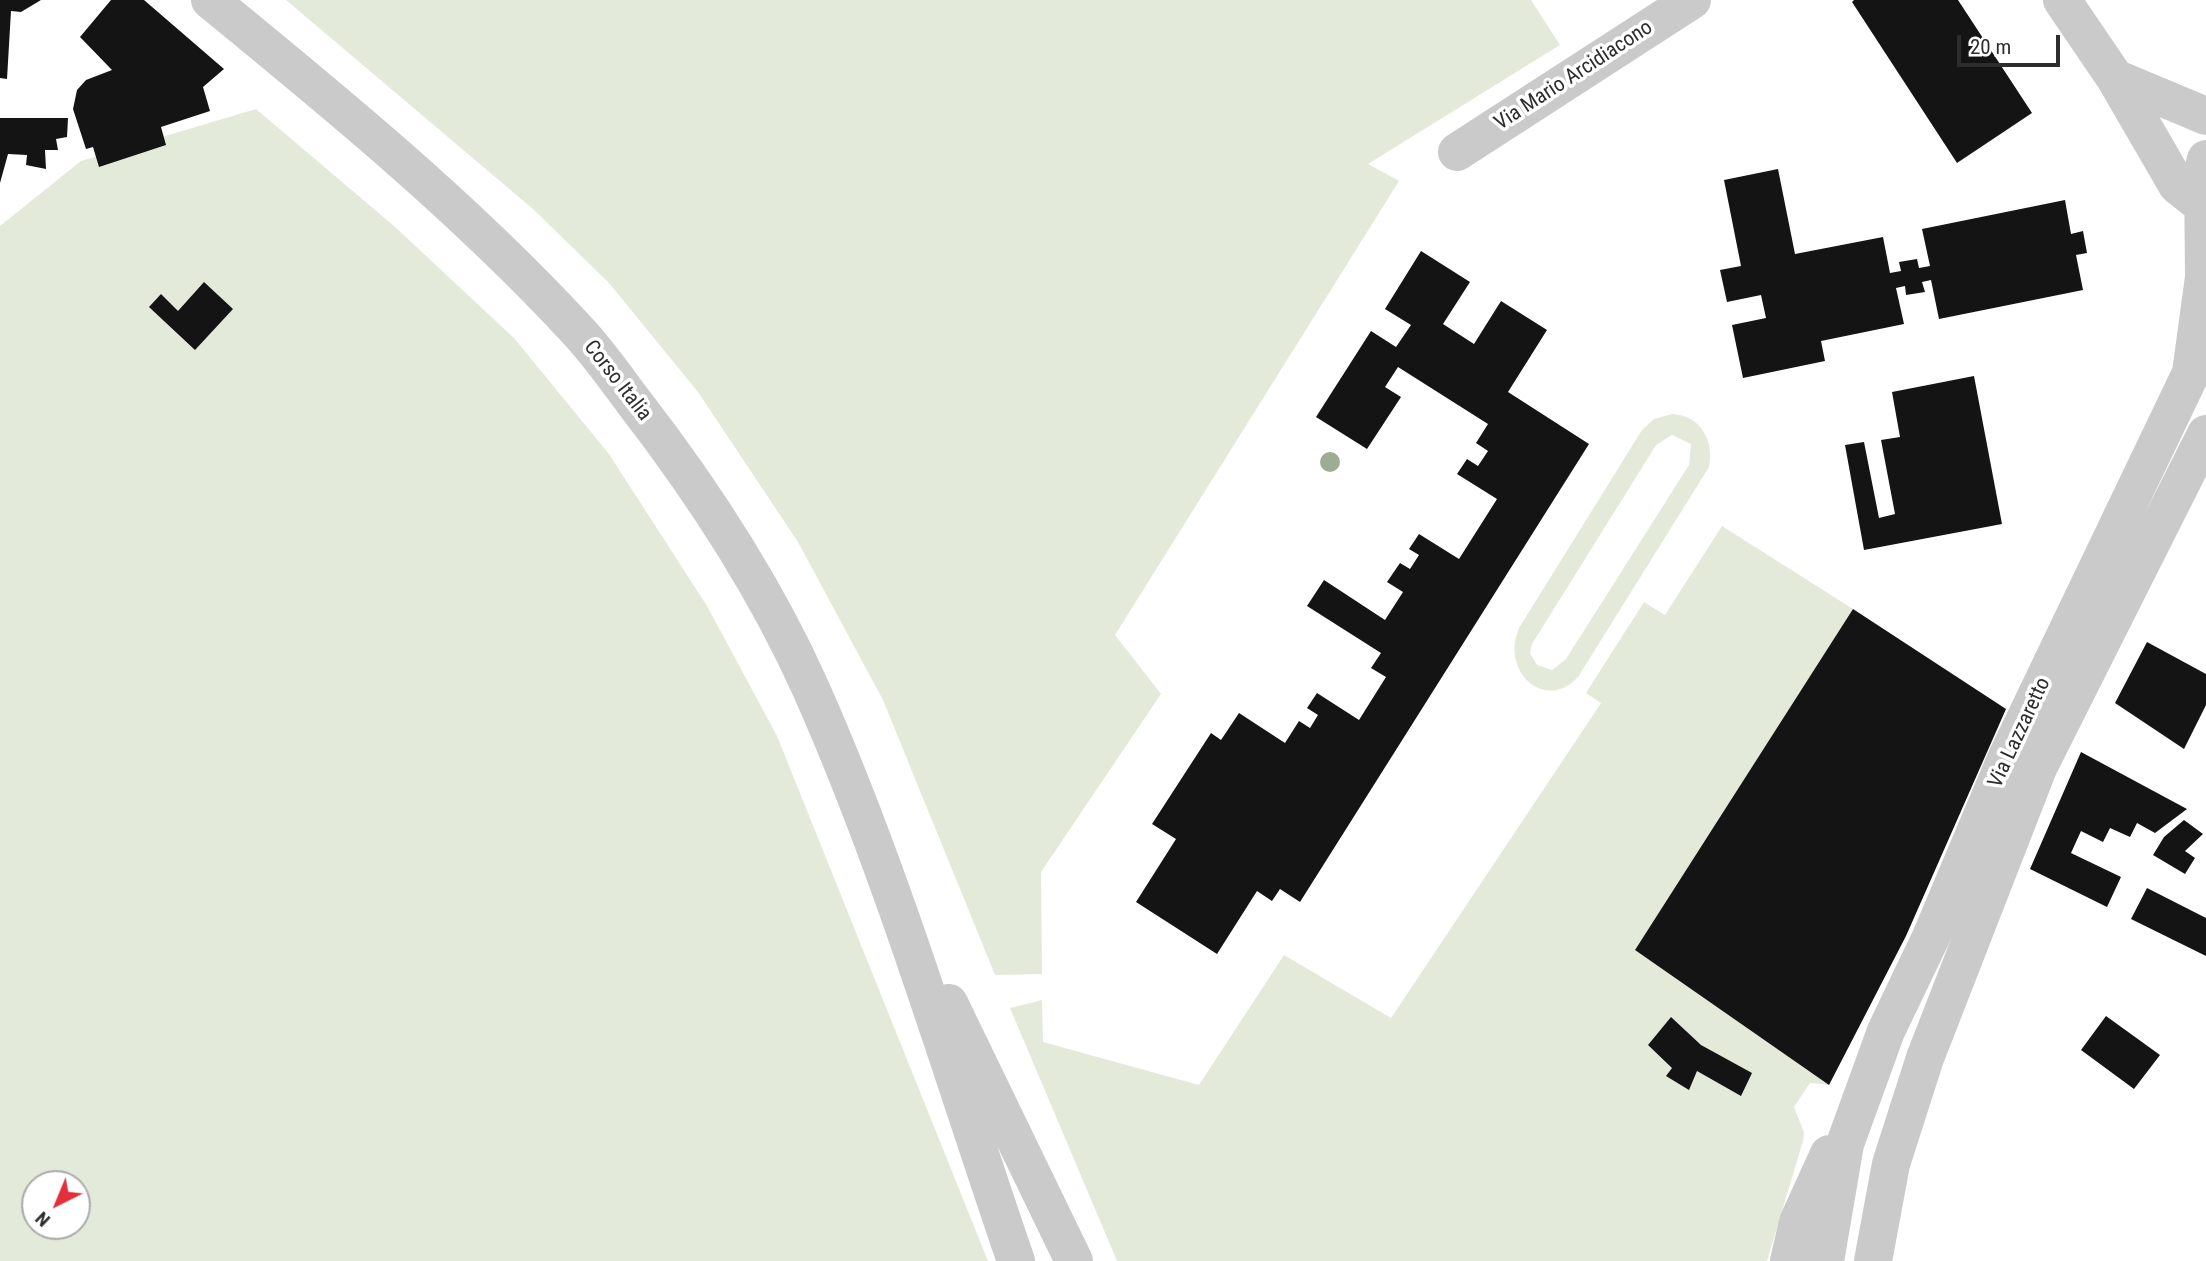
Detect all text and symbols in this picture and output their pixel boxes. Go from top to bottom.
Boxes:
street label: Via Mario Arcidiacono [1490,16,1658,136]
scale bar [1961,21,2064,65]
text: 20 m [1970,35,2011,59]
street label: Corso Italia [578,336,656,426]
street label: Via Lazzaretto [1983,674,2057,792]
north arrow [21,1170,91,1240]
text: N [31,1207,55,1232]

